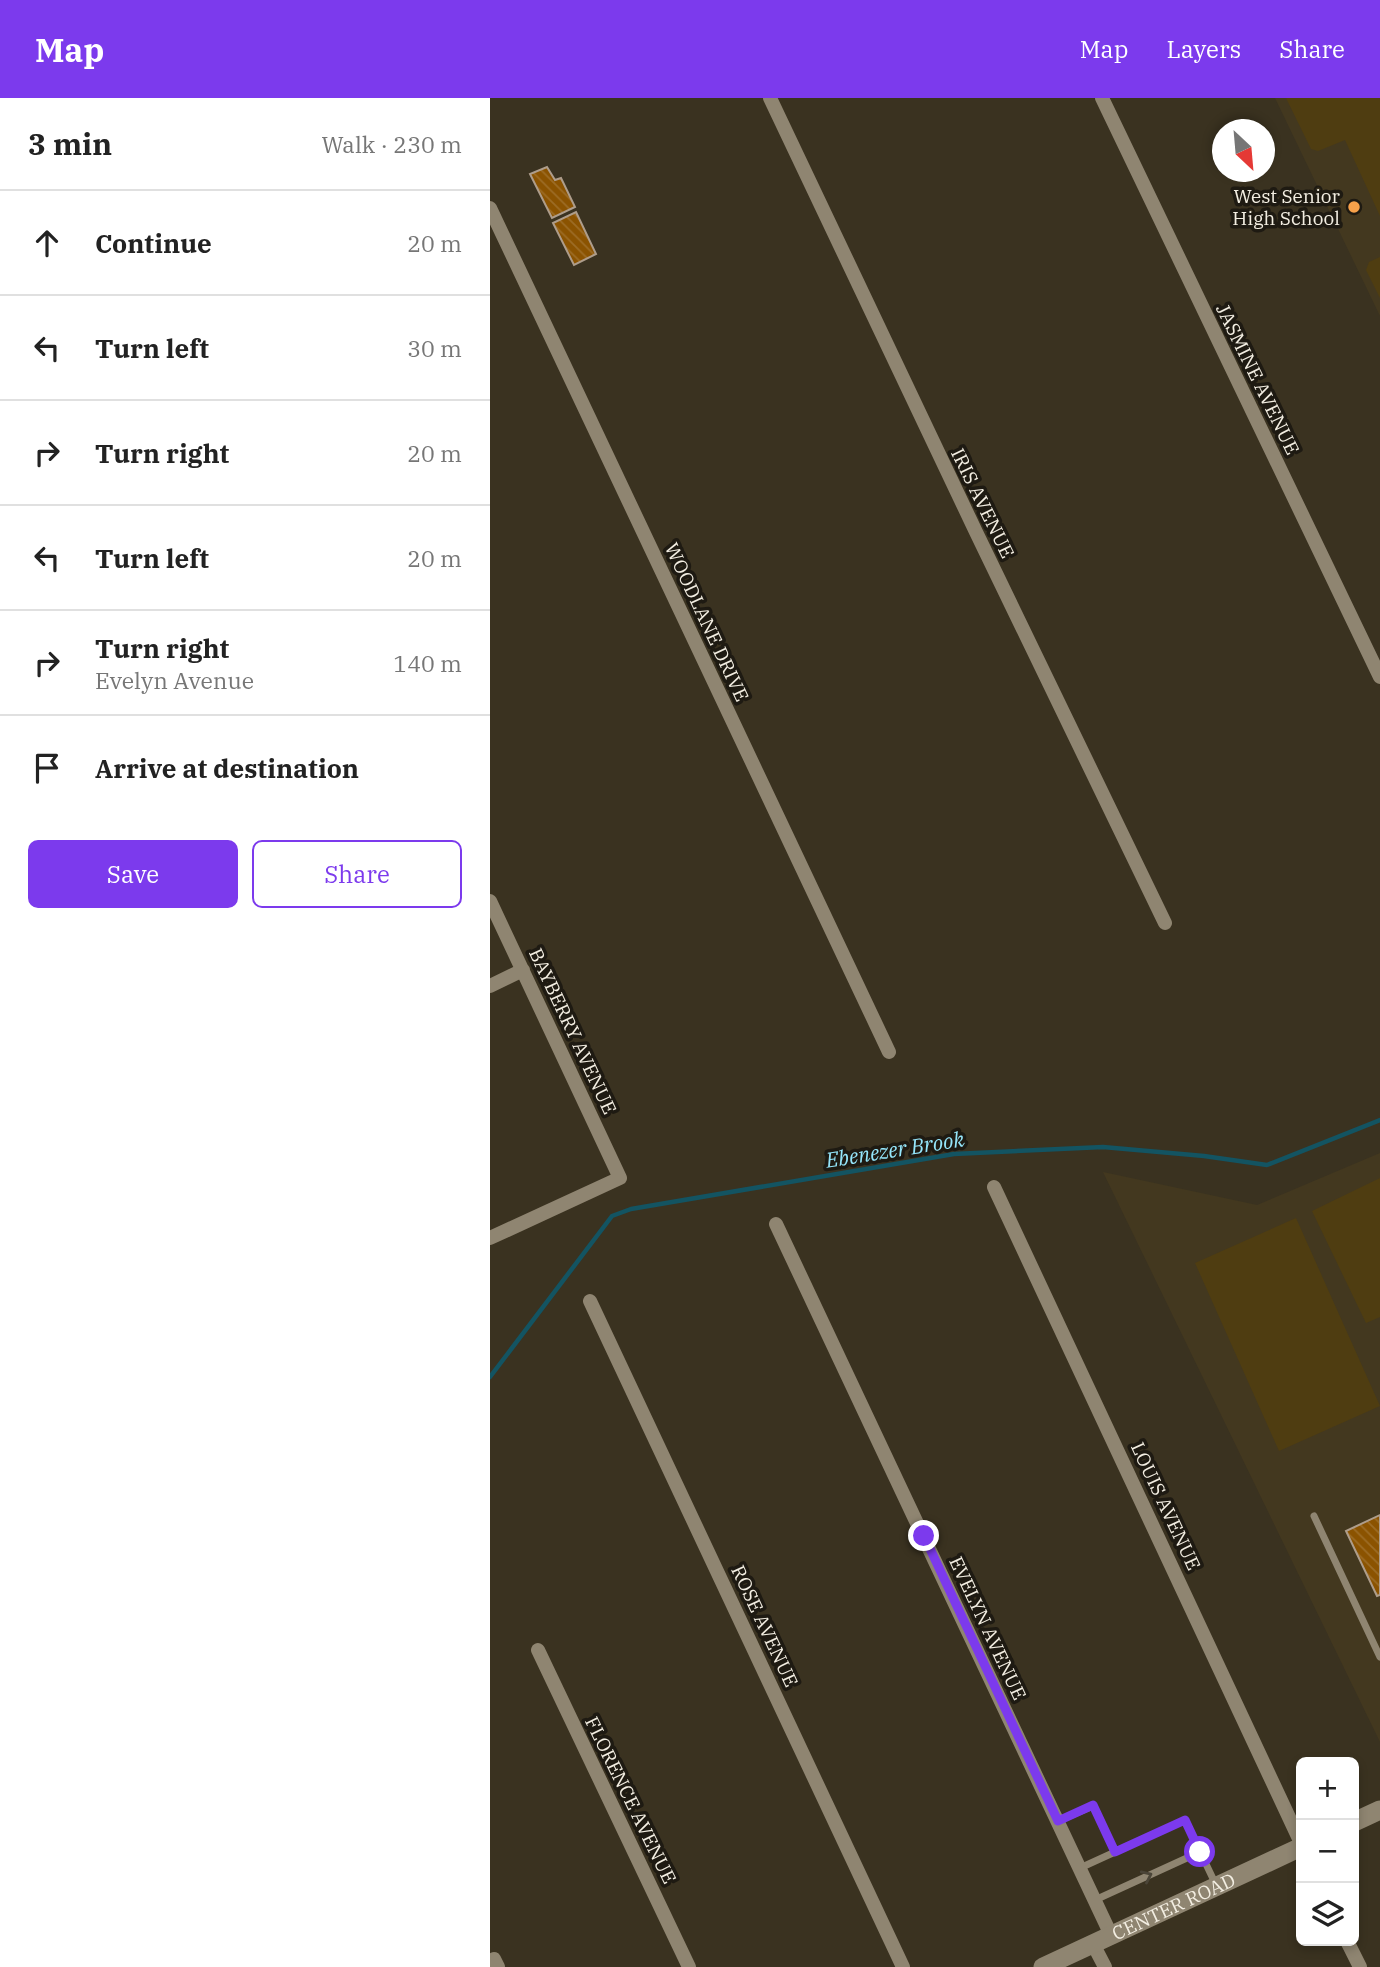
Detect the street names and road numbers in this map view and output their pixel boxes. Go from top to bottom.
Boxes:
street label: JASMINE AVENUE [1211,300,1305,458]
street label: IRIS AVENUE [946,444,1020,562]
street label: WOODLANE DRIVE [660,539,754,705]
street label: BAYBERRY AVENUE [524,944,622,1118]
street label: LOUIS AVENUE [1126,1438,1206,1574]
street label: EVELYN AVENUE [944,1552,1032,1704]
street label: ROSE AVENUE [726,1561,804,1691]
street label: FLORENCE AVENUE [580,1713,682,1887]
street label: CENTER ROAD [1108,1867,1239,1945]

